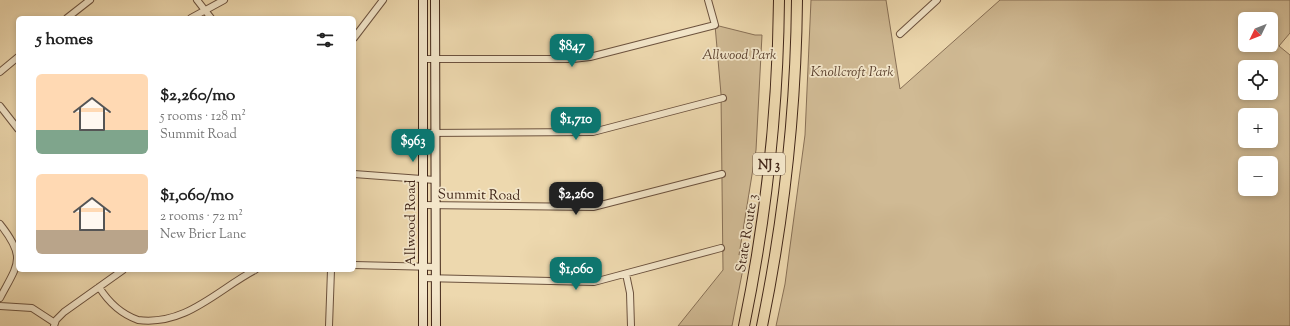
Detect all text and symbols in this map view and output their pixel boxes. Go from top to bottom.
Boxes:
north arrow [1238,12,1278,52]
map controls [1238,12,1278,196]
text: 5 homes [36,28,93,52]
icon: filters [314,29,336,51]
pin: $847 [548,34,596,68]
text: $847 [559,38,585,56]
park label: Allwood Park [702,46,777,66]
button: locate [1238,60,1278,100]
park label: Knollcroft Park [810,63,894,83]
text: $2,260/mo [160,84,235,108]
icon: home [68,90,116,138]
pin: $1,710 [543,107,609,141]
text: 5 rooms · 128 m² [160,108,246,126]
button: + [1238,108,1278,148]
text: $1,710 [560,111,592,129]
text: Summit Road [160,126,237,144]
pin: $963 [389,129,437,163]
text: $963 [401,133,425,151]
road number: NJ 3 [753,153,785,175]
button: − [1238,156,1278,196]
street label: Allwood Road [402,180,422,266]
pin: $2,260 [543,182,609,216]
text: $1,060/mo [160,184,234,208]
street label: Summit Road [437,185,521,207]
text: $2,260 [558,186,594,204]
icon: home [68,190,116,238]
street label: State Route 3 [732,192,764,274]
text: 2 rooms · 72 m² [160,208,243,226]
text: New Brier Lane [160,226,246,244]
pin: $1,060 [543,257,609,291]
text: $1,060 [559,261,593,279]

